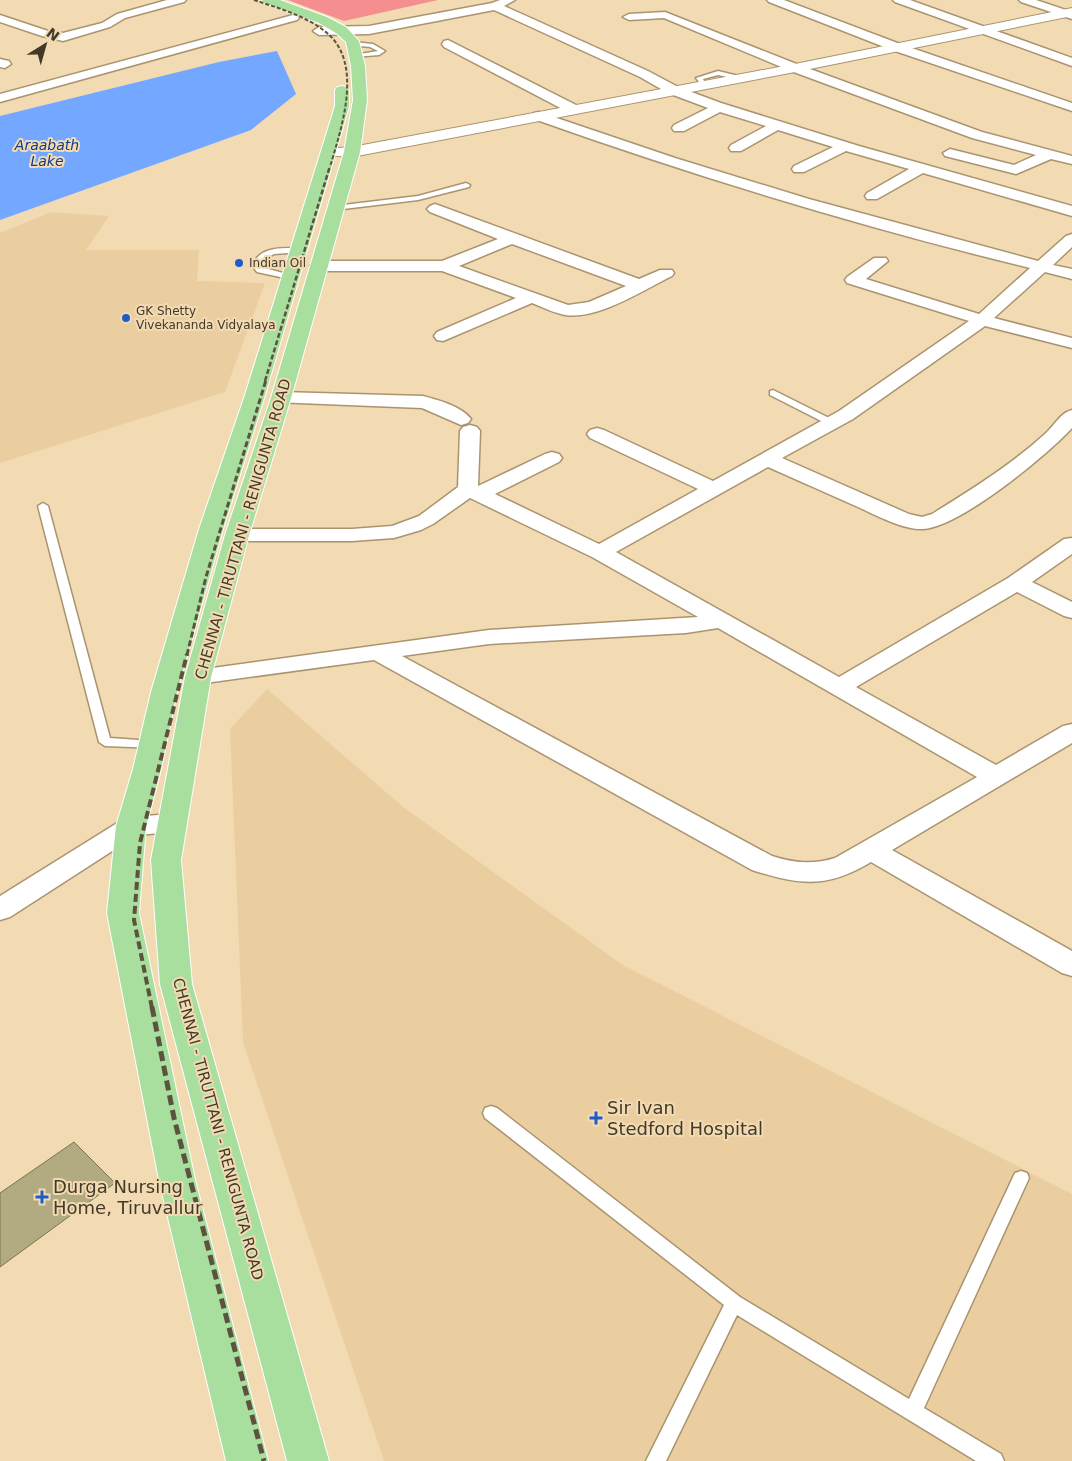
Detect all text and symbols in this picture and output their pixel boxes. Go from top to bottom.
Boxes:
north arrow [20,20,70,70]
text: N [43,25,62,45]
water label: Araabath Lake [14,137,79,169]
place label: Indian Oil [249,256,306,270]
marker: Indian Oil [233,257,245,269]
place label: GK Shetty Vivekananda Vidyalaya [136,304,276,332]
marker: GK Shetty Vivekananda Vidyalaya [120,312,132,324]
street label: CHENNAI - TIRUTTANI - RENIGUNTA ROAD [191,376,295,682]
street label: CHENNAI - TIRUTTANI - RENIGUNTA ROAD [169,976,267,1282]
place label: Sir Ivan Stedford Hospital [607,1097,763,1139]
marker: Sir Ivan Stedford Hospital [589,1111,603,1125]
place label: Durga Nursing Home, Tiruvallur [53,1176,203,1218]
marker: Durga Nursing Home, Tiruvallur [35,1190,49,1204]

